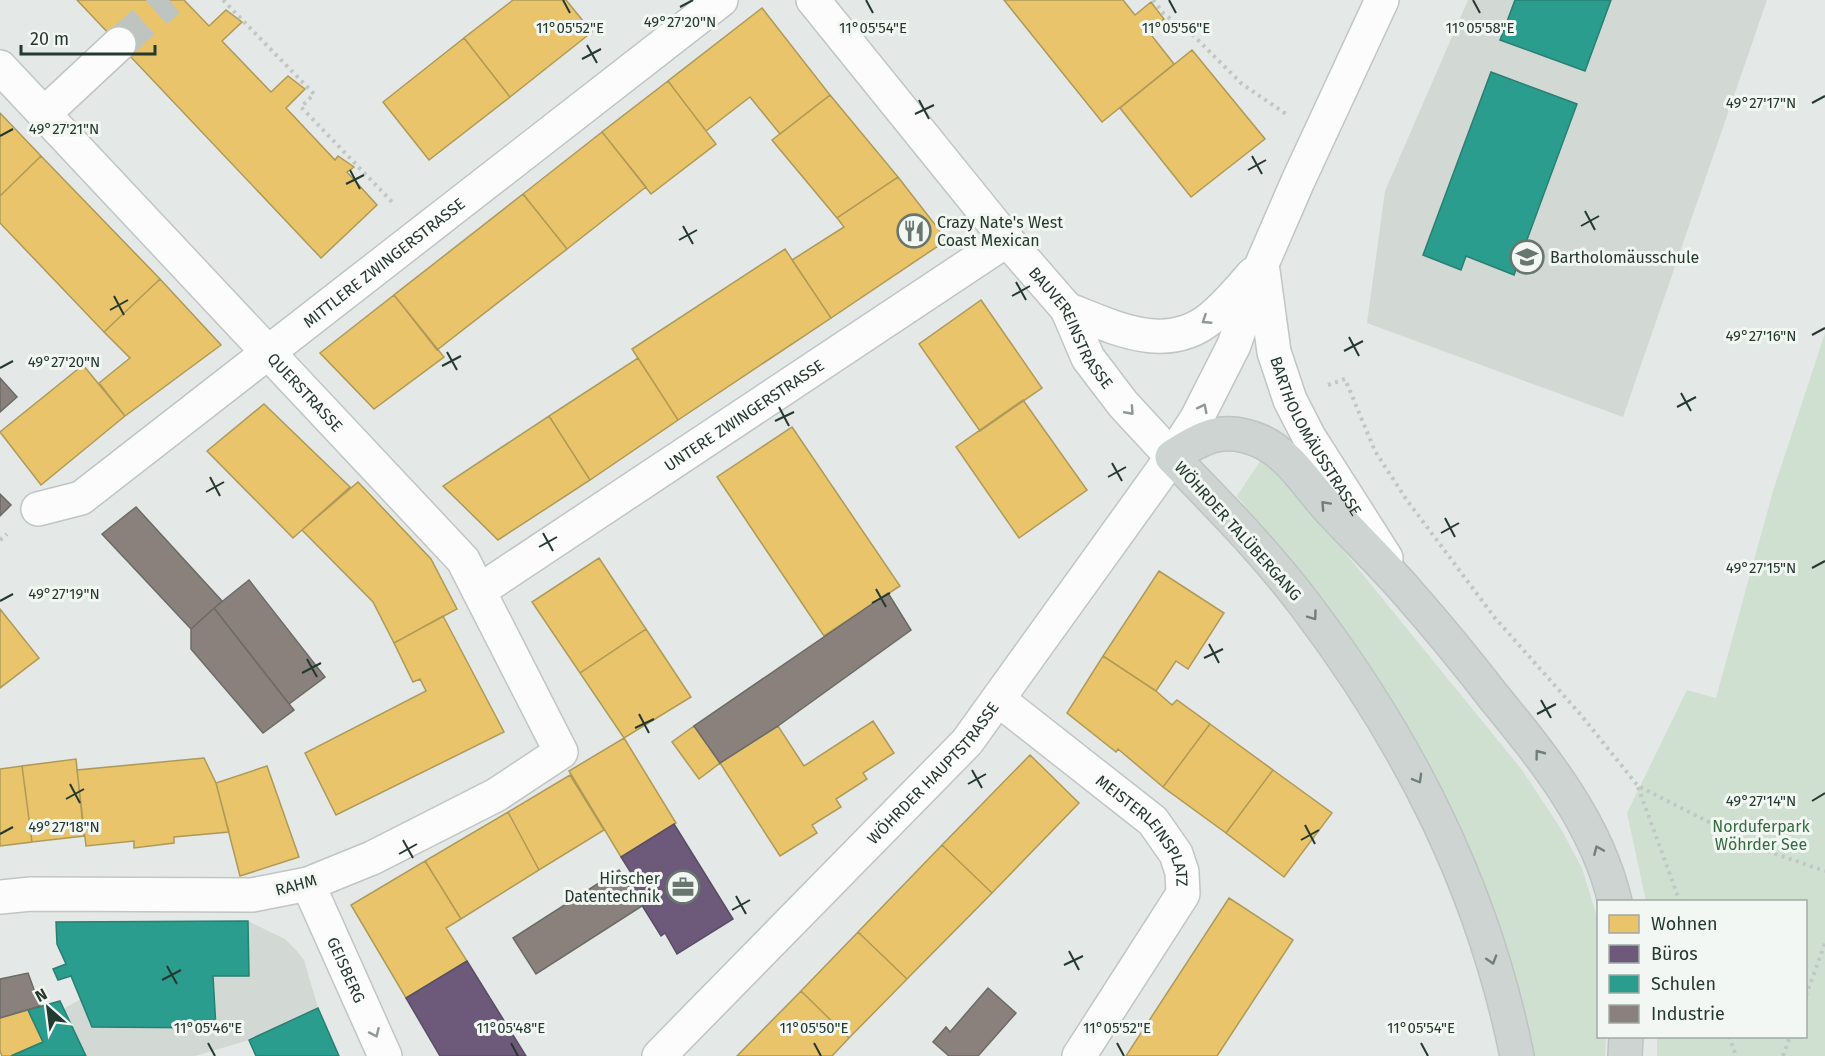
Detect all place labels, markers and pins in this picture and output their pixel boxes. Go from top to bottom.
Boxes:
restaurant icon: Crazy Nate's West Coast Mexican [896,213,932,249]
place label: Crazy Nate's West Coast Mexican [937,213,1063,250]
school or university icon: Bartholomäusschule [1509,239,1545,275]
place label: Bartholomäusschule [1550,248,1699,267]
place label: Hirscher Datentechnik [564,869,661,906]
office icon: Hirscher Datentechnik [665,869,701,905]

